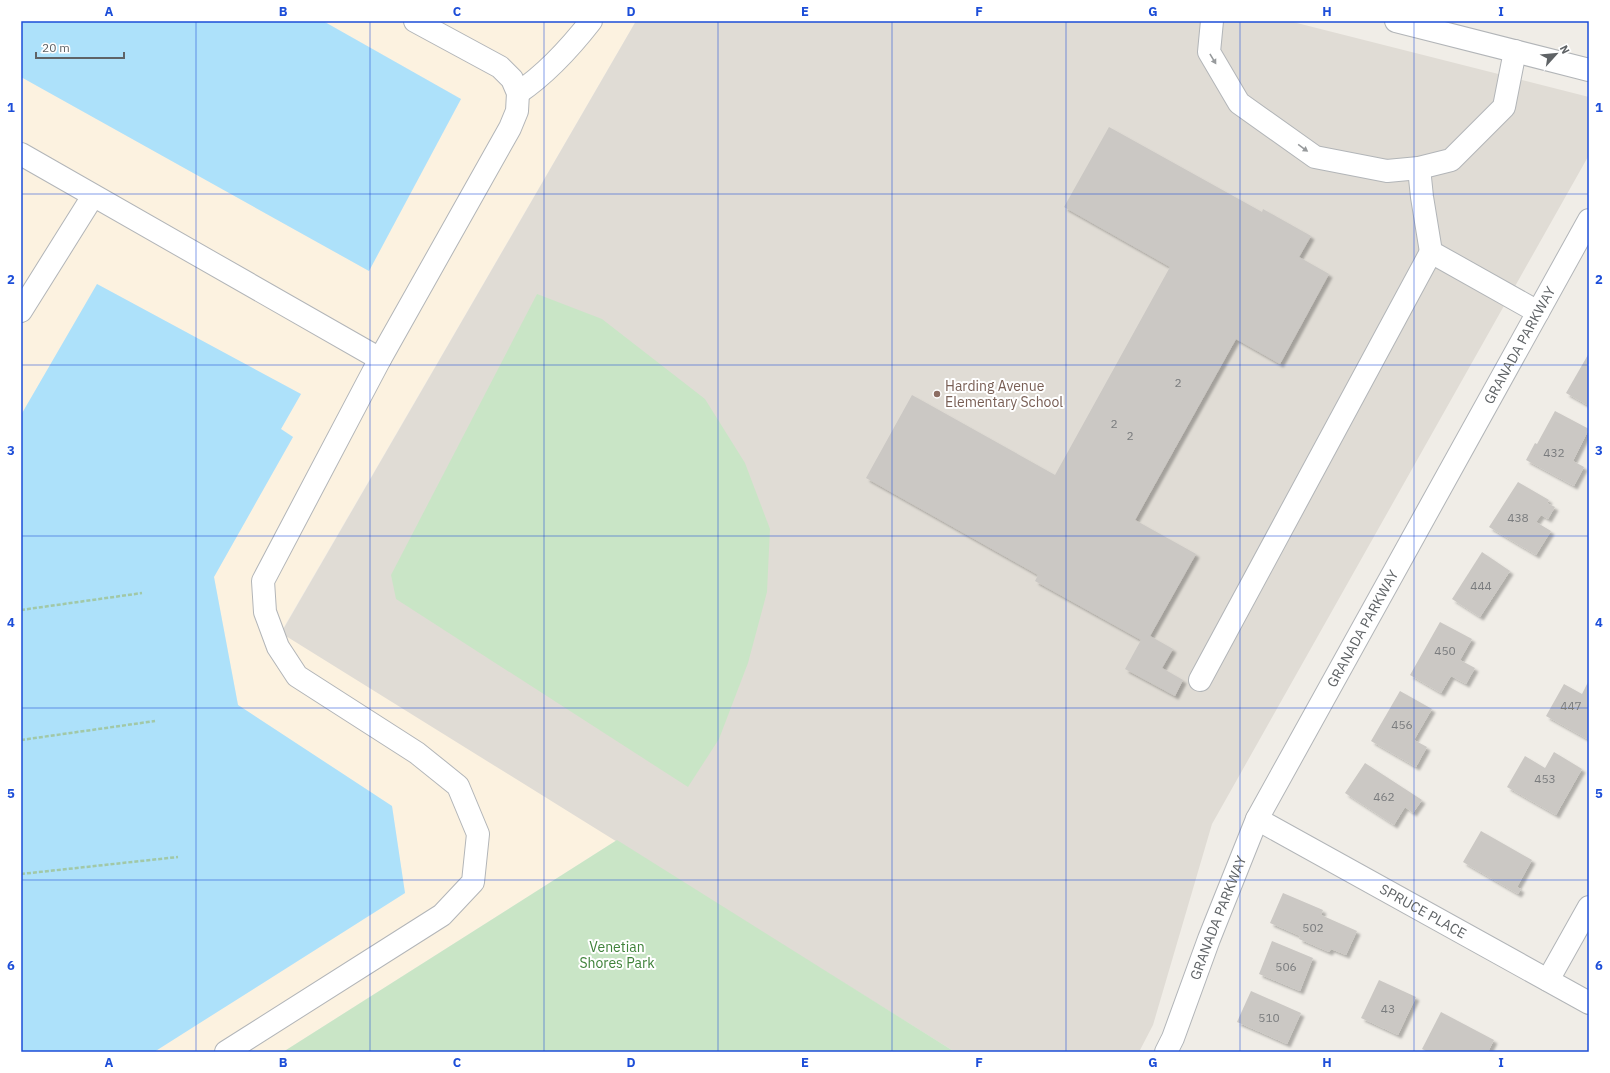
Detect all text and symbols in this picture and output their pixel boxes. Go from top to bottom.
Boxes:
text: A [105,3,114,20]
text: B [279,3,288,20]
text: C [453,3,462,20]
text: D [626,3,636,20]
text: E [801,3,809,20]
text: F [975,3,983,20]
text: G [1148,3,1158,20]
text: H [1322,3,1332,20]
text: I [1498,3,1504,20]
scale bar [36,34,124,60]
north arrow [1536,34,1576,74]
text: 20 m [42,40,70,55]
text: N [1557,43,1573,56]
one-way arrow [1209,53,1216,65]
text: 1 [7,99,15,116]
text: 1 [1595,99,1603,116]
one-way arrow [1298,144,1309,152]
text: 2 [7,271,15,288]
text: 2 [1595,271,1603,288]
street label: GRANADA PARKWAY [1480,283,1560,407]
house number: 2 [1174,375,1182,390]
place label: Harding Avenue Elementary School [945,377,1063,411]
marker: Harding Avenue Elementary School [932,389,942,399]
house number: 2 [1110,416,1118,431]
house number: 2 [1126,428,1134,443]
text: 3 [7,442,15,459]
text: 3 [1595,442,1603,459]
house number: 432 [1543,445,1565,460]
house number: 438 [1507,510,1529,525]
street label: GRANADA PARKWAY [1323,566,1403,690]
house number: 444 [1470,578,1492,593]
text: 4 [7,614,15,631]
text: 4 [1595,614,1603,631]
house number: 450 [1434,643,1456,658]
house number: 447 [1560,698,1582,713]
house number: 456 [1391,717,1413,732]
house number: 453 [1534,771,1556,786]
text: 5 [7,785,15,802]
text: 5 [1595,785,1603,802]
house number: 462 [1373,789,1395,804]
street label: GRANADA PARKWAY [1186,853,1251,982]
street label: SPRUCE PLACE [1377,880,1470,942]
house number: 502 [1302,920,1324,935]
park label: Venetian Shores Park [579,938,655,972]
text: 6 [7,957,15,974]
text: 6 [1595,957,1603,974]
house number: 506 [1275,959,1297,974]
house number: 43 [1381,1001,1395,1016]
house number: 510 [1258,1010,1280,1025]
text: A [105,1054,114,1071]
text: B [279,1054,288,1071]
text: C [453,1054,462,1071]
text: D [626,1054,636,1071]
text: E [801,1054,809,1071]
text: F [975,1054,983,1071]
text: G [1148,1054,1158,1071]
text: H [1322,1054,1332,1071]
text: I [1498,1054,1504,1071]

